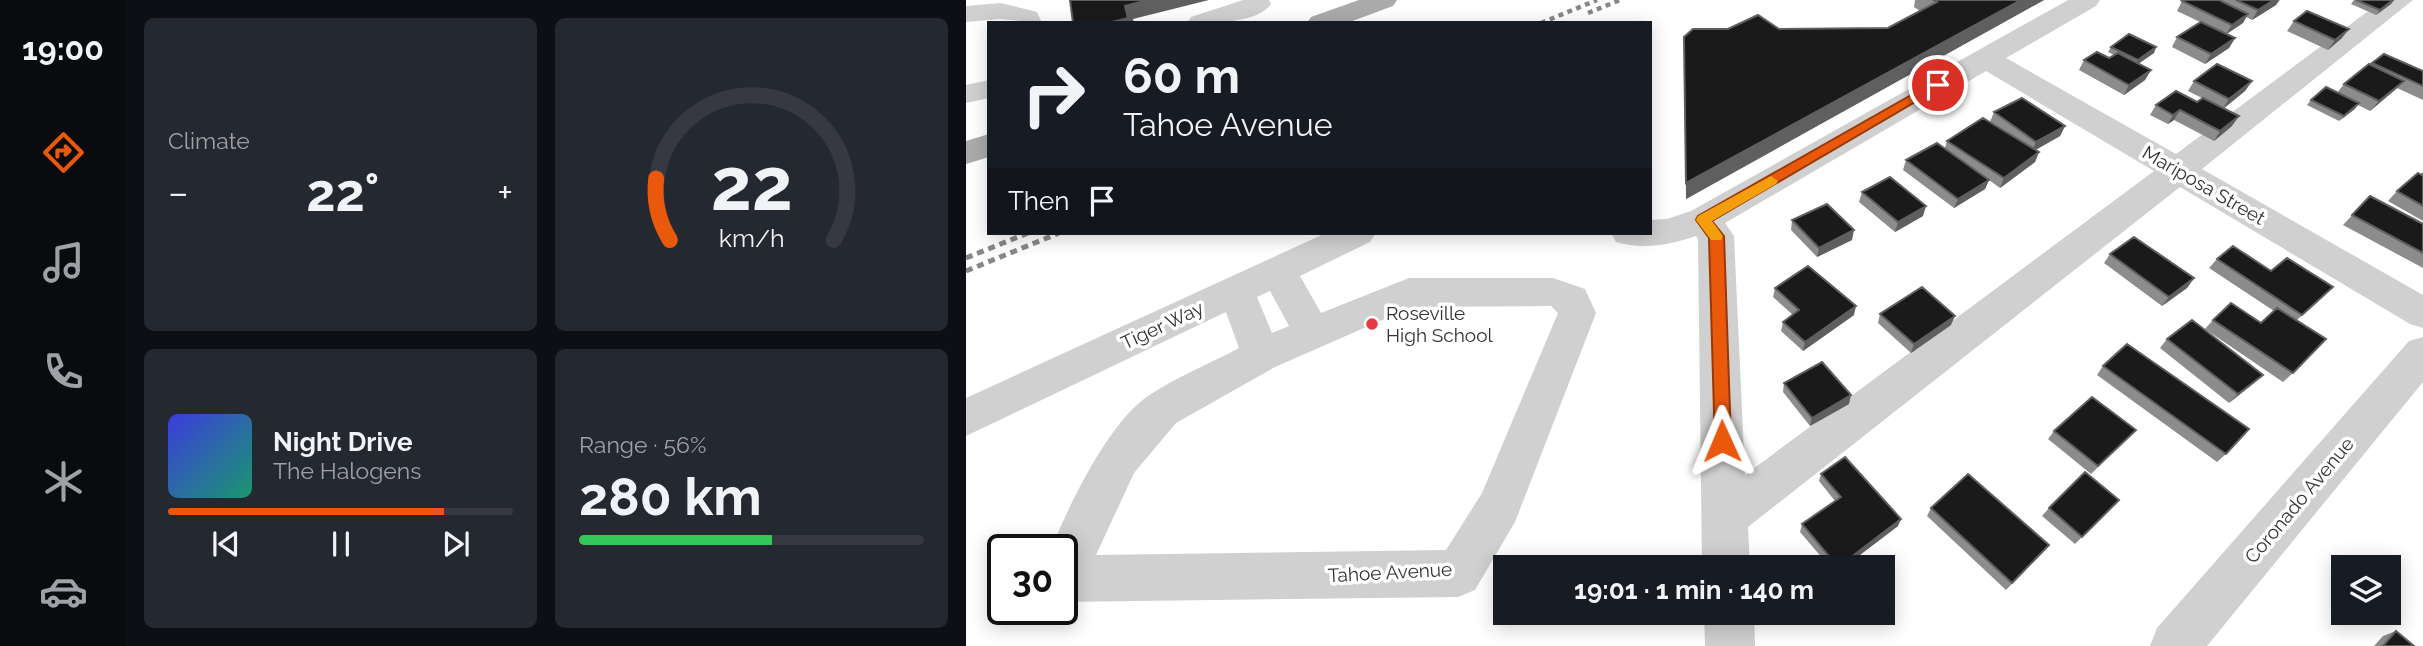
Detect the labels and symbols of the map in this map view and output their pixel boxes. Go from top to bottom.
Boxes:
pin [1908,55,1968,115]
street label: Mariposa Street [2139,141,2270,229]
street label: Tiger Way [1117,296,1207,354]
place label: Roseville High School [1386,302,1493,346]
marker: Roseville High School [1364,316,1380,332]
position arrow [1685,404,1759,478]
street label: Coronado Avenue [2240,433,2358,567]
speed limit sign: 30 [987,534,1078,625]
street label: Tahoe Avenue [1327,558,1453,586]

